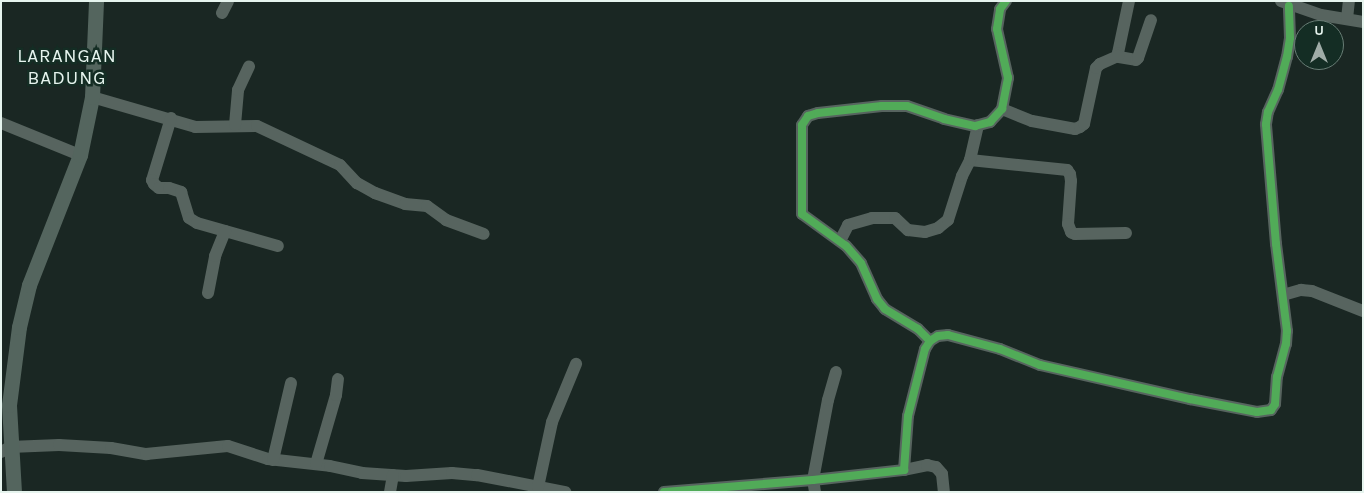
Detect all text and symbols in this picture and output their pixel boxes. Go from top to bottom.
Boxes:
north arrow [1294,20,1344,70]
text: U [1314,22,1324,39]
district label: LARANGAN BADUNG [16,46,118,90]

